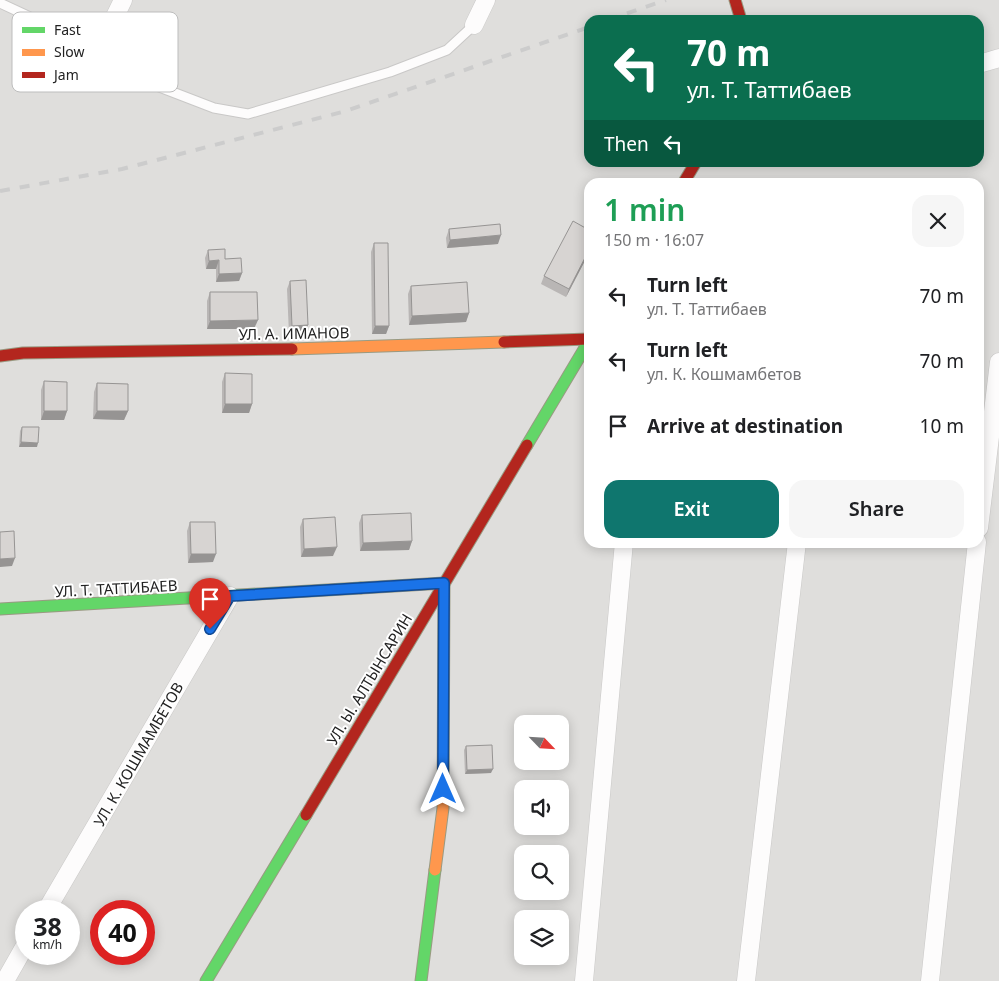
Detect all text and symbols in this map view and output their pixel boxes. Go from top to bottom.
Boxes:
legend [12,12,178,92]
text: Fast [54,20,81,39]
text: 70 m [687,29,770,76]
icon: left [604,35,669,100]
text: Slow [54,42,85,61]
text: Jam [52,65,79,84]
text: ул. Т. Таттибаев [687,74,852,104]
icon: left [659,130,687,158]
text: Then [604,131,649,157]
text: 1 min [604,189,685,230]
button: close [912,195,964,247]
text: 150 m · 16:07 [604,229,704,251]
text: Turn left [647,272,728,298]
icon: left [604,282,632,310]
text: 70 m [920,283,964,309]
text: ул. Т. Таттибаев [647,298,767,320]
street label: УЛ. А. ИМАНОВ [239,322,349,344]
text: Turn left [647,337,728,363]
icon: left [604,347,632,375]
text: 70 m [920,348,964,374]
text: ул. К. Кошмамбетов [647,363,802,385]
icon: arrive [604,412,632,440]
text: Arrive at destination [647,413,843,439]
text: 10 m [920,413,964,439]
button: Exit [604,480,779,538]
button: Share [789,480,964,538]
street label: УЛ. Т. ТАТТИБАЕВ [54,575,178,601]
pin [189,578,231,629]
icon: arrive [196,585,224,613]
street label: УЛ. Ы. АЛТЫНСАРИН [322,610,416,748]
street label: УЛ. К. КОШМАМБЕТОВ [89,678,187,830]
north arrow [514,715,569,770]
map controls [514,715,569,965]
position arrow [416,762,468,814]
button: sound [514,780,569,835]
button: search [514,845,569,900]
speed limit sign: 40 [90,900,155,965]
text: 38 [33,909,62,943]
button: layers [514,910,569,965]
text: km/h [33,936,62,953]

